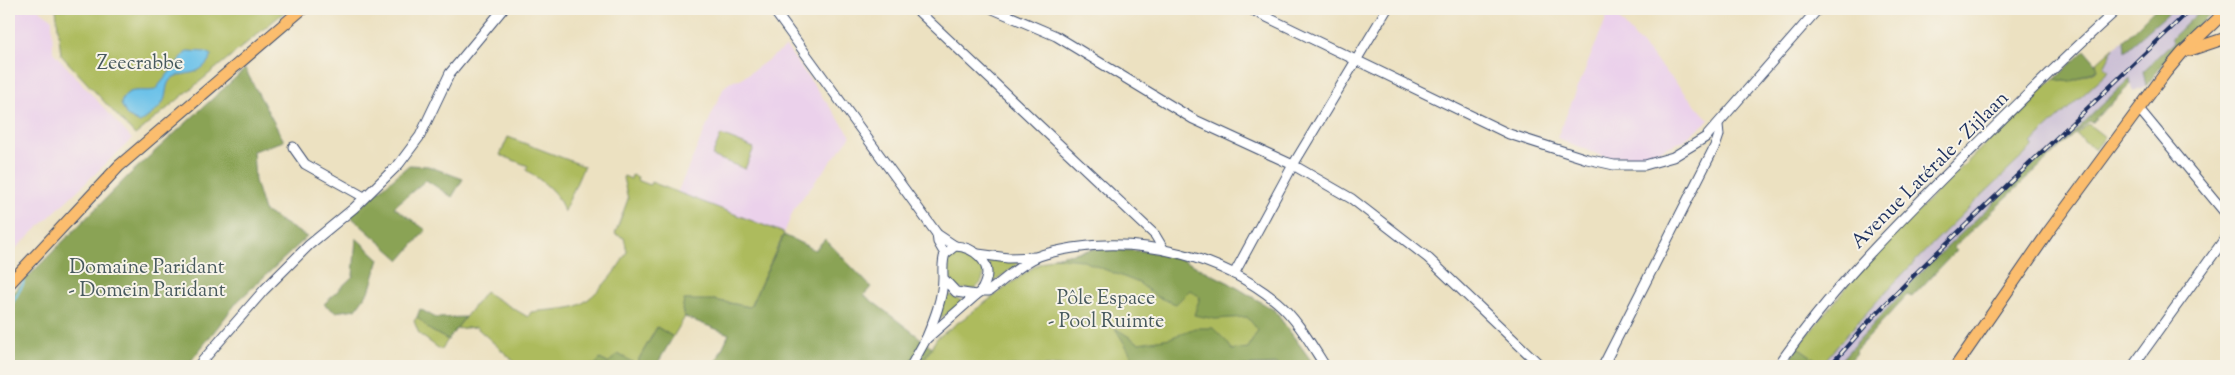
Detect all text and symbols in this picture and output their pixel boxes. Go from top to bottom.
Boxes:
park label: Zeecrabbe [97,50,183,79]
street label: Avenue Latérale - Zijlaan [1845,85,2017,256]
park label: Domaine Paridant - Domein Paridant [68,254,226,306]
park label: Pôle Espace - Pool Ruimte [1048,285,1164,337]

